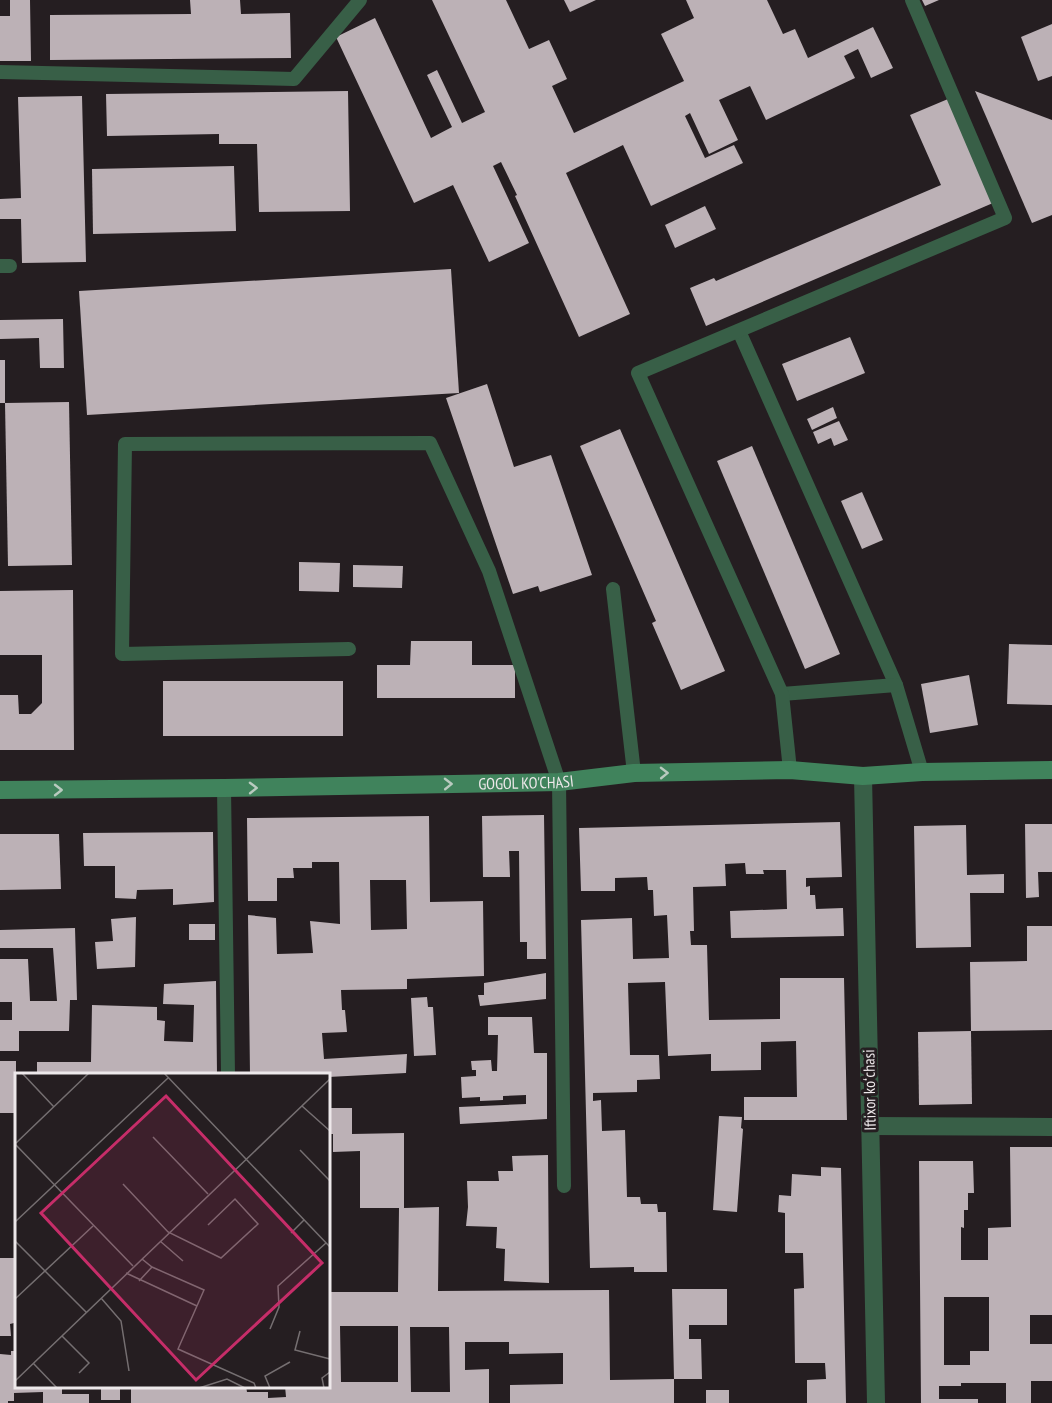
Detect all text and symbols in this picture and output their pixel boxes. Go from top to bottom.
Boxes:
one-way arrow [659,766,668,779]
street label: GOGOL KO'CHASI [478,770,575,793]
one-way arrow [444,778,453,790]
one-way arrow [249,782,258,794]
one-way arrow [54,783,63,796]
street label: Iftixor koʻchasi [858,1049,880,1131]
inset map [15,1073,330,1388]

